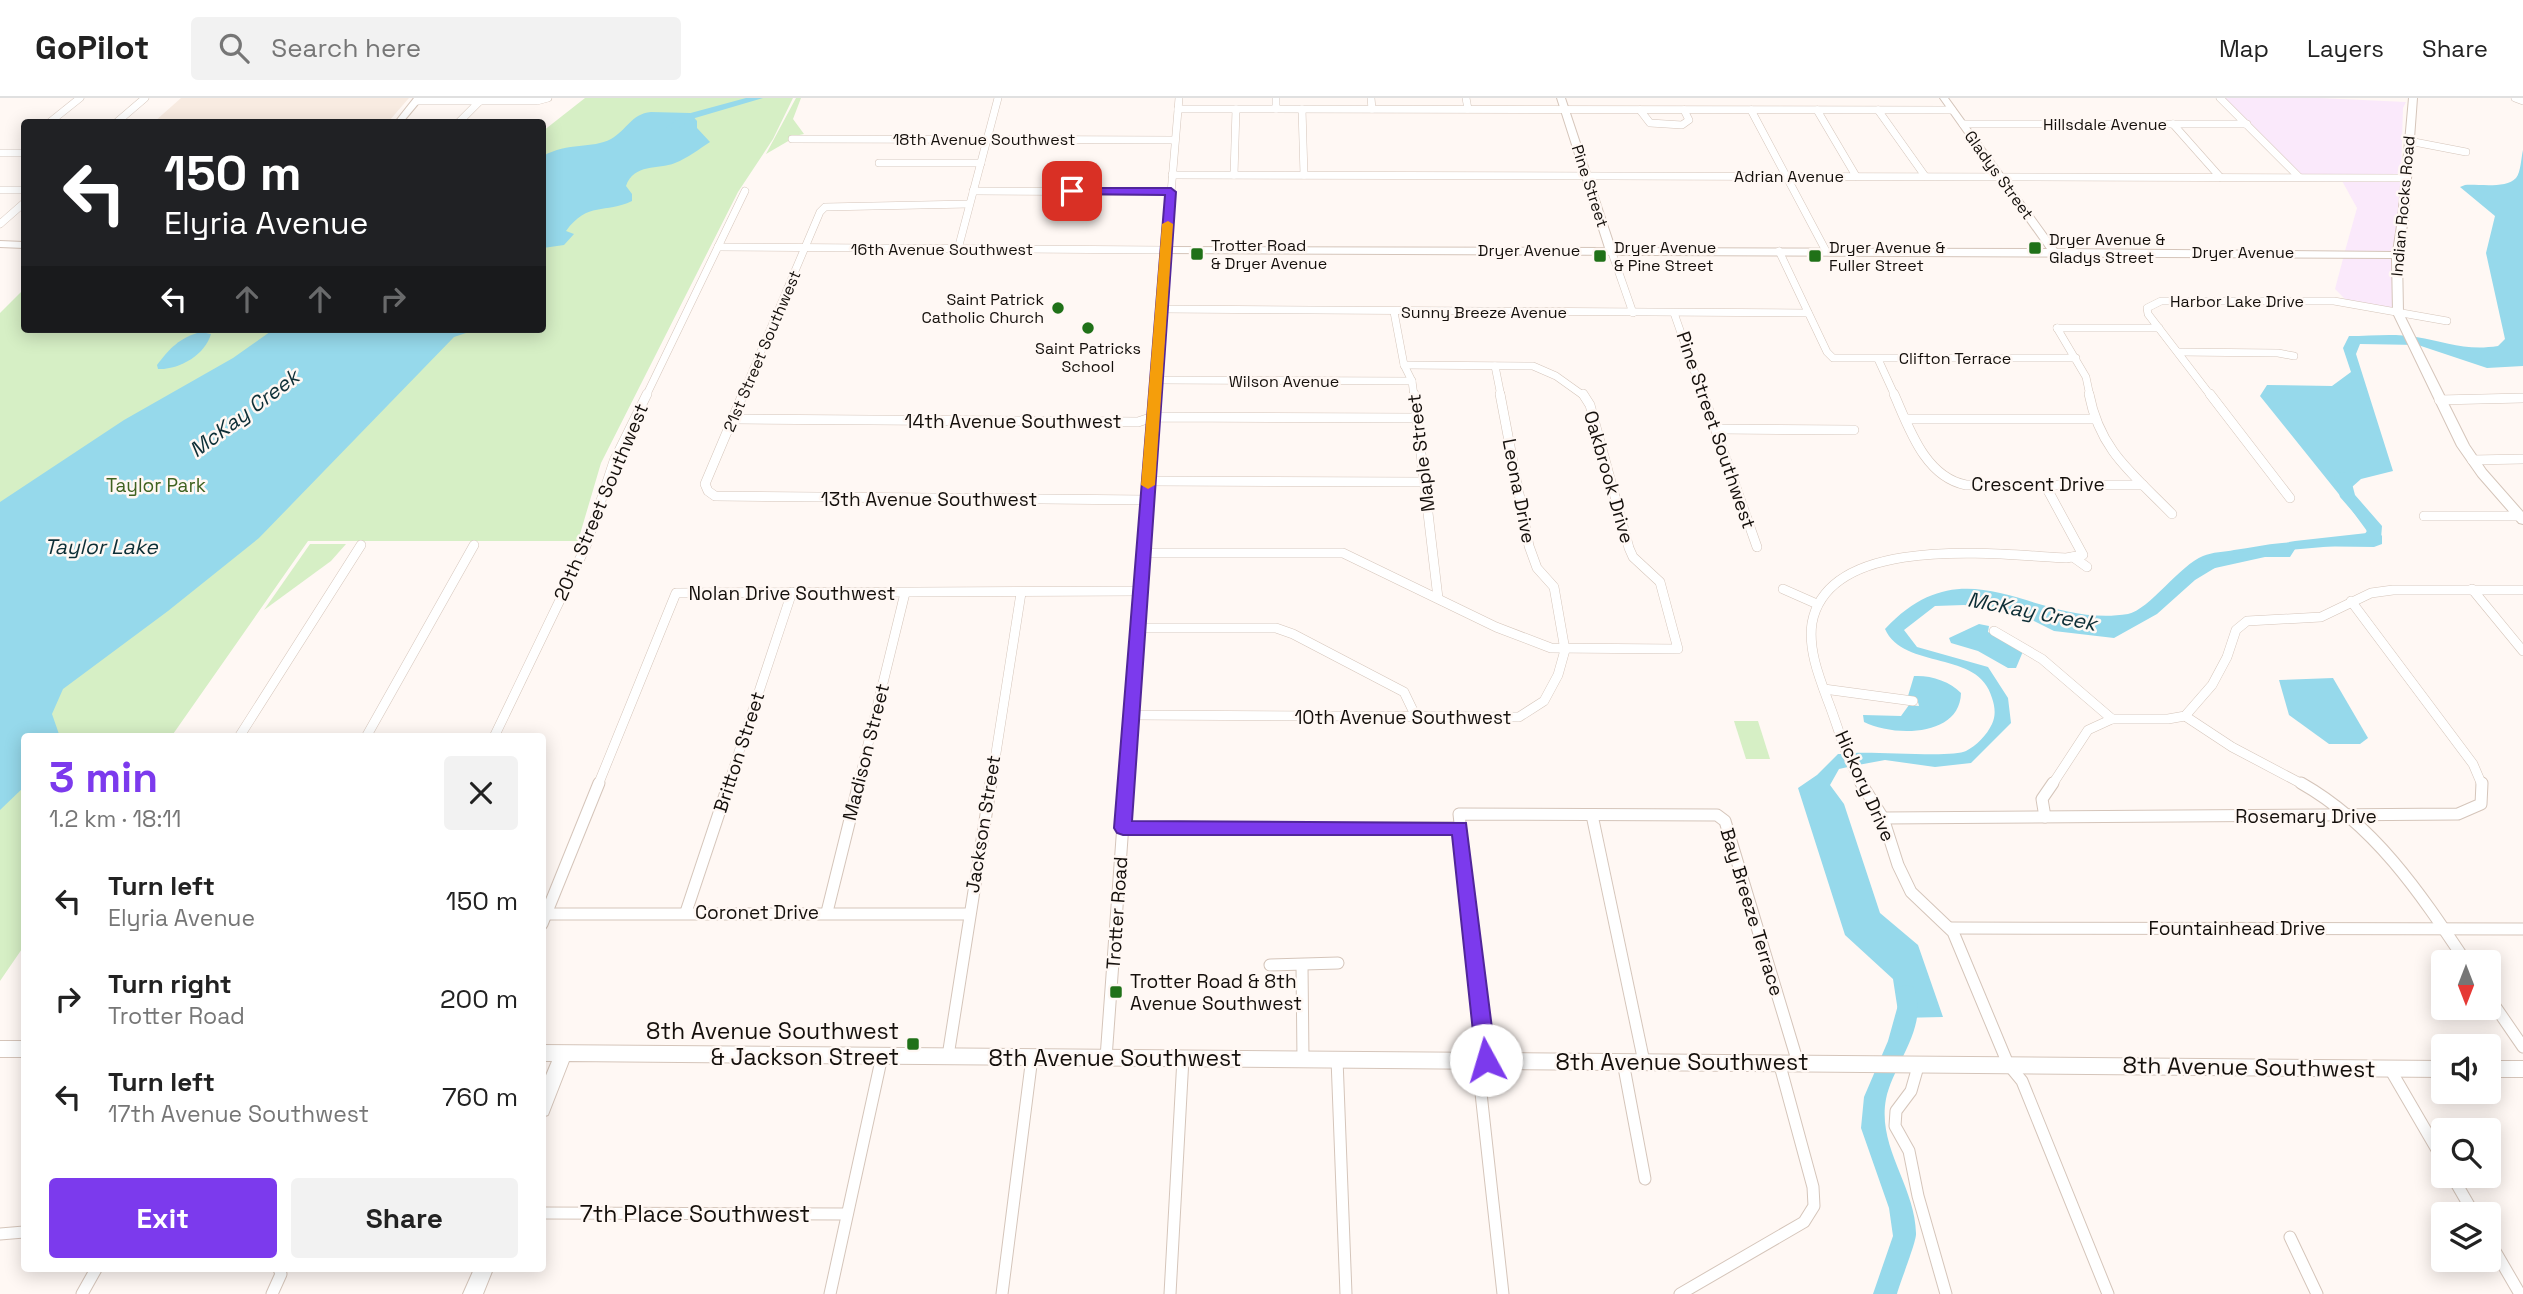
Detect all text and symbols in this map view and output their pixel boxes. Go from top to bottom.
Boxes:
search box [191,17,681,80]
text: GoPilot [35,27,149,69]
icon: search [215,29,253,67]
text: Search here [271,31,421,65]
text: Map [2219,33,2269,64]
text: Layers [2307,33,2384,64]
text: Share [2422,33,2488,64]
street label: Hillsdale Avenue [2043,114,2167,135]
street label: Gladys Street [1960,126,2038,224]
street label: 18th Avenue Southwest [893,129,1075,150]
street label: Indian Rocks Road [2386,135,2420,277]
text: 150 m [164,142,302,204]
street label: Pine Street [1567,142,1613,230]
icon: left [49,147,140,238]
pin [1042,161,1102,221]
street label: Adrian Avenue [1734,166,1844,187]
icon: arrive [1053,172,1091,210]
text: Elyria Avenue [164,203,369,243]
place label: Dryer Avenue & Gladys Street [2049,229,2165,268]
place label: Trotter Road & Dryer Avenue [1211,235,1327,274]
place label: Dryer Avenue & Pine Street [1614,237,1716,276]
place label: Dryer Avenue & Fuller Street [1829,237,1945,276]
street label: 16th Avenue Southwest [851,239,1033,260]
street label: Dryer Avenue [1478,240,1580,261]
marker: Dryer Avenue & Gladys Street [2027,240,2043,256]
street label: Dryer Avenue [2192,242,2294,263]
marker: Trotter Road & Dryer Avenue [1189,246,1205,262]
marker: Dryer Avenue & Pine Street [1592,248,1608,264]
marker: Dryer Avenue & Fuller Street [1807,248,1823,264]
street label: 21st Street Southwest [718,267,806,435]
icon: left [155,280,193,318]
icon: ahead [228,280,266,318]
icon: ahead [301,280,339,318]
icon: right [374,280,412,318]
place label: Saint Patrick Catholic Church [922,289,1044,328]
street label: Harbor Lake Drive [2170,291,2304,312]
marker: Saint Patrick Catholic Church [1050,300,1066,316]
street label: Sunny Breeze Avenue [1401,302,1567,323]
marker: Saint Patricks School [1080,320,1096,336]
street label: Pine Street Southwest [1670,328,1762,532]
place label: Saint Patricks School [1035,338,1141,377]
street label: Clifton Terrace [1899,348,2011,369]
water label: McKay Creek [184,361,307,463]
street label: Wilson Avenue [1229,371,1339,392]
street label: Maple Street [1401,393,1441,513]
street label: 20th Street Southwest [548,400,654,604]
street label: Oakbrook Drive [1578,408,1640,546]
street label: 14th Avenue Southwest [905,409,1121,434]
street label: Leona Drive [1497,436,1541,546]
street label: Crescent Drive [1971,472,2105,497]
park label: Taylor Park [106,473,206,498]
street label: 13th Avenue Southwest [821,487,1037,512]
water label: Taylor Lake [44,533,159,560]
street label: Nolan Drive Southwest [689,581,895,606]
water label: McKay Creek [1965,585,2101,637]
street label: Madison Street [837,681,895,823]
street label: Britton Street [708,688,770,816]
street label: 10th Avenue Southwest [1294,705,1512,730]
street label: Hickory Drive [1829,726,1901,846]
text: 3 min [49,751,158,804]
street label: Jackson Street [960,753,1006,895]
button: close [444,756,518,830]
text: 1.2 km · 18:11 [49,804,181,834]
street label: Rosemary Drive [2235,804,2377,829]
street label: Bay Breeze Terrace [1715,825,1789,999]
street label: Trotter Road [1101,856,1133,970]
text: Turn left [108,869,215,903]
icon: left [49,882,87,920]
text: 150 m [446,884,518,918]
street label: Coronet Drive [695,900,819,925]
text: Elyria Avenue [108,903,255,933]
street label: Fountainhead Drive [2148,916,2326,941]
north arrow [2431,950,2501,1020]
map controls [2431,950,2501,1272]
text: Turn right [108,967,232,1001]
place label: Trotter Road & 8th Avenue Southwest [1130,969,1302,1016]
icon: right [49,980,87,1018]
text: 200 m [440,982,518,1016]
marker: Trotter Road & 8th Avenue Southwest [1108,984,1124,1000]
text: Trotter Road [108,1001,245,1031]
place label: 8th Avenue Southwest & Jackson Street [646,1016,899,1072]
position arrow [1449,1023,1523,1097]
button: sound [2431,1034,2501,1104]
marker: 8th Avenue Southwest & Jackson Street [905,1036,921,1052]
street label: 8th Avenue Southwest [989,1043,1241,1073]
street label: 8th Avenue Southwest [1556,1047,1808,1077]
street label: 8th Avenue Southwest [2122,1050,2376,1084]
text: Turn left [108,1065,215,1099]
icon: left [49,1078,87,1116]
text: 760 m [442,1080,518,1114]
text: 17th Avenue Southwest [108,1099,369,1129]
button: search [2431,1118,2501,1188]
button: Exit [49,1178,277,1258]
button: Share [291,1178,518,1258]
street label: 7th Place Southwest [580,1199,810,1229]
button: layers [2431,1202,2501,1272]

